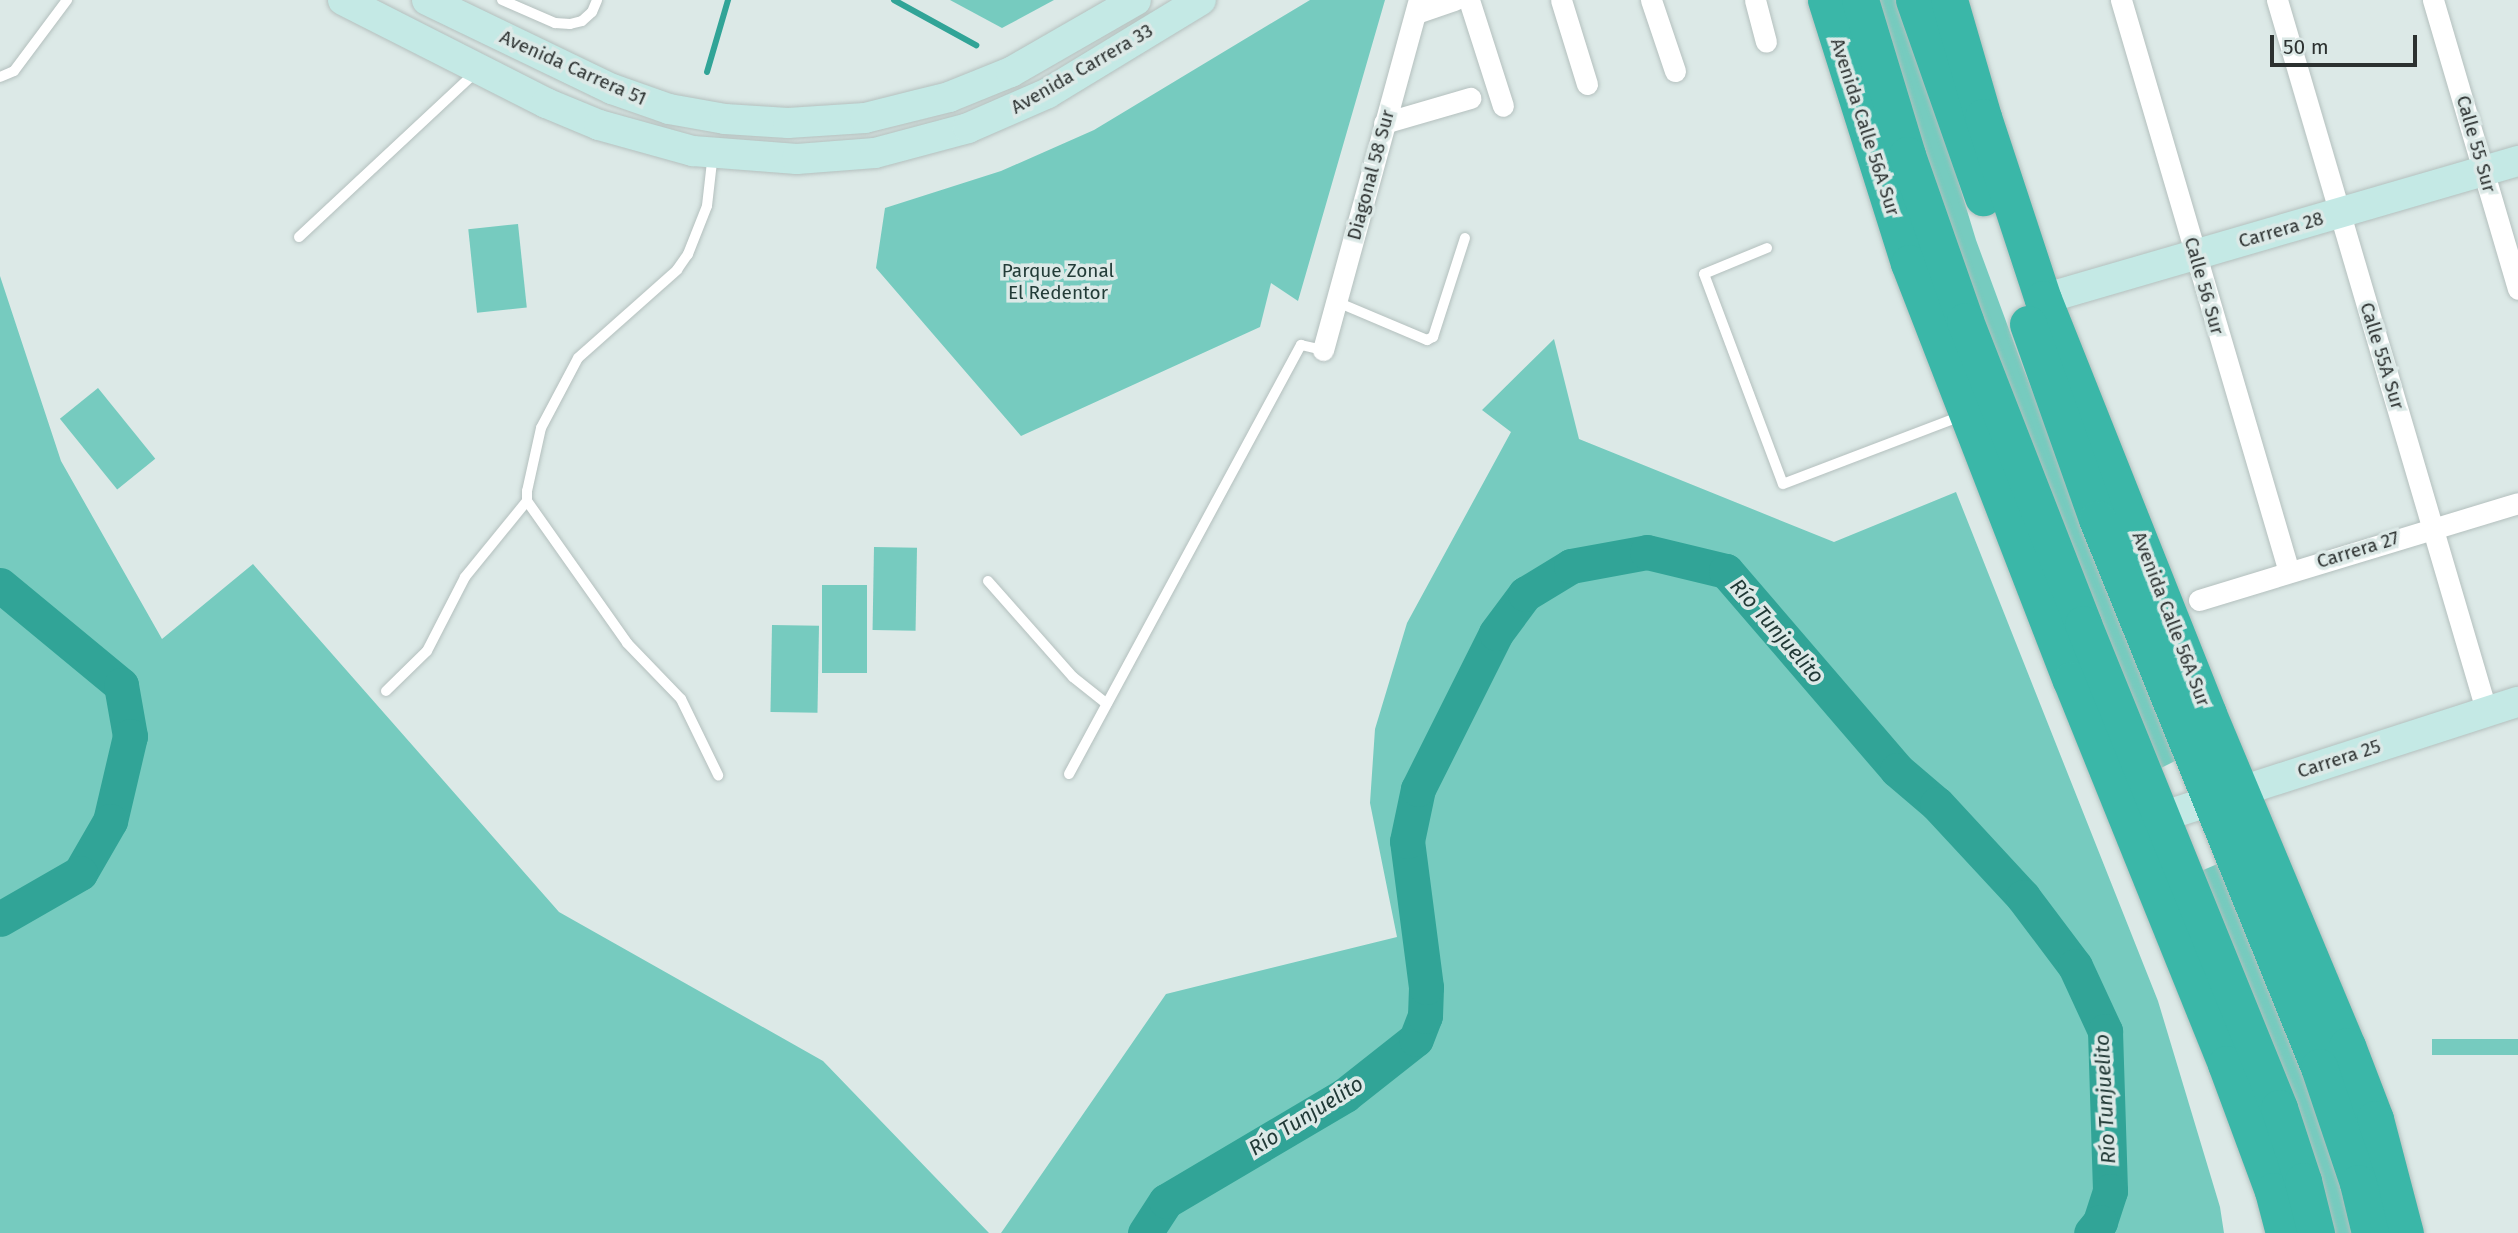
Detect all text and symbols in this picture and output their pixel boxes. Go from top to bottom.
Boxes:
street label: Avenida Carrera 33 [1007,19,1157,119]
scale bar [2273,21,2420,65]
street label: Avenida Carrera 51 [496,25,650,111]
text: 50 m [2283,34,2329,60]
street label: Avenida Calle 56A Sur [1826,35,1904,219]
street label: Calle 55 Sur [2451,93,2501,195]
street label: Diagonal 58 Sur [1343,107,1399,243]
street label: Carrera 28 [2236,207,2326,253]
street label: Calle 56 Sur [2179,235,2229,337]
park label: Parque Zonal El Redentor [1002,260,1114,304]
street label: Calle 55A Sur [2355,300,2409,412]
street label: Carrera 27 [2314,527,2402,573]
street label: Avenida Calle 56A Sur [2127,529,2215,709]
water label: Río Tunjuelito [1725,574,1829,688]
street label: Carrera 25 [2294,735,2384,783]
water label: Río Tunjuelito [2089,1033,2121,1165]
water label: Río Tunjuelito [1244,1071,1368,1161]

